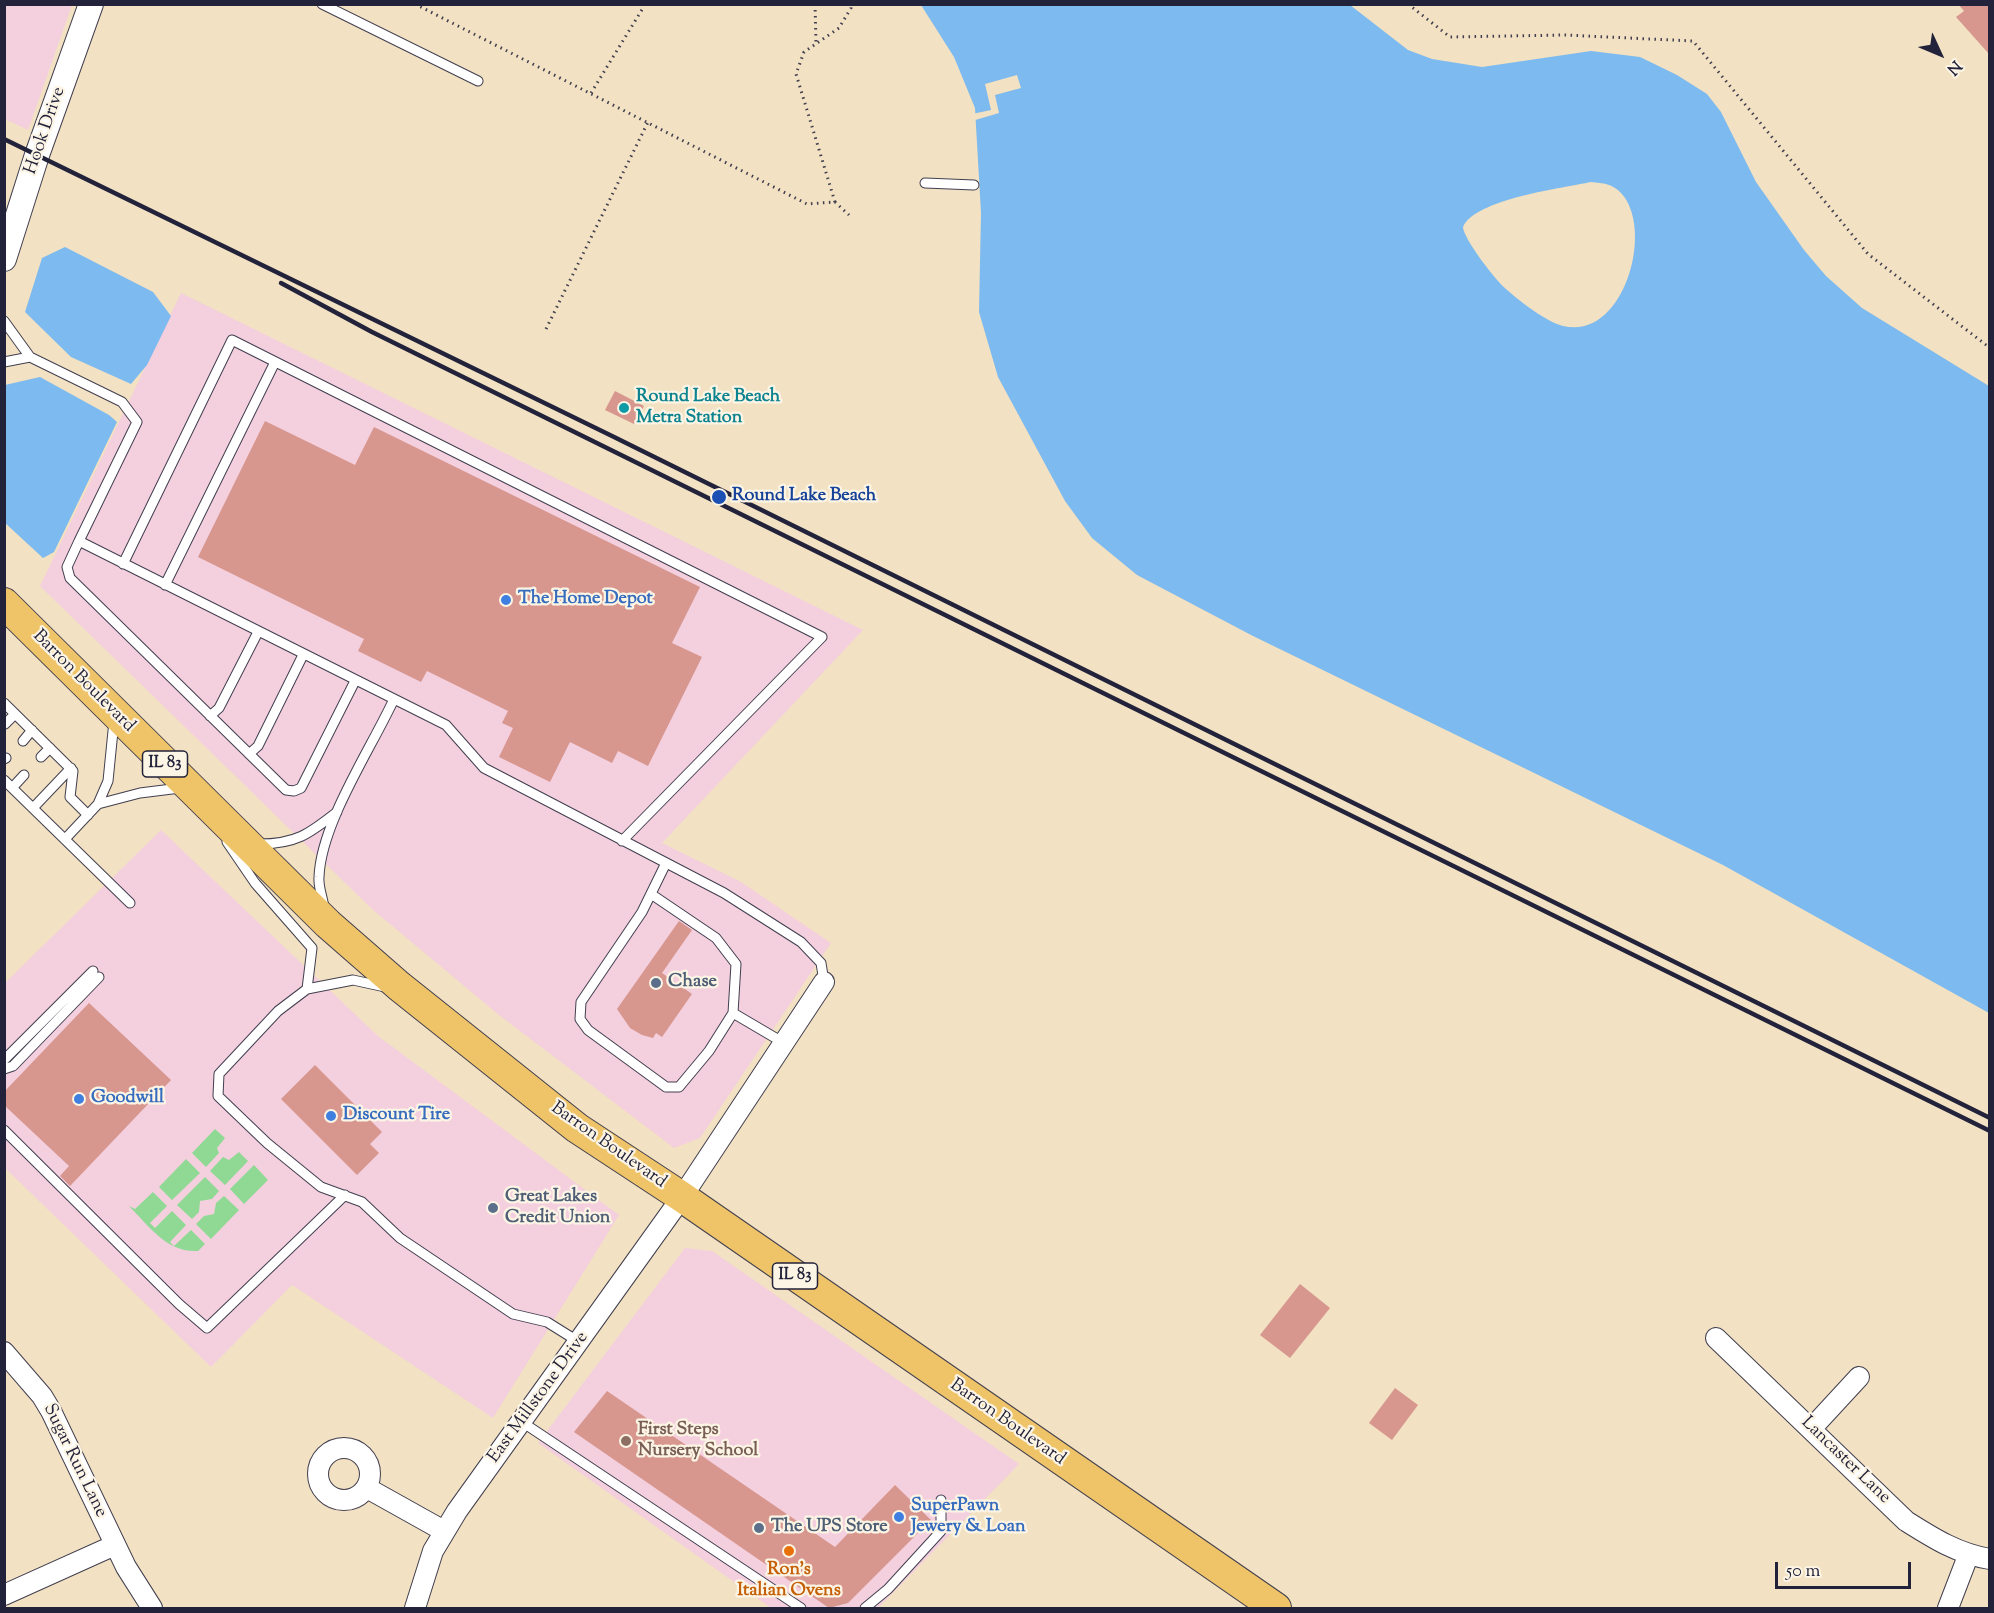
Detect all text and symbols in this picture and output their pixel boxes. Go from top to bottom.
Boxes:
north arrow [1910,24,1970,84]
text: N [1941,54,1966,79]
street label: Hook Drive [21,85,71,177]
place label: Round Lake Beach Metra Station [636,387,780,430]
marker: Round Lake Beach Metra Station [617,401,631,415]
place label: Round Lake Beach [732,486,876,508]
marker: Round Lake Beach [710,488,728,506]
place label: The Home Depot [518,589,653,611]
marker: The Home Depot [499,593,513,607]
street label: Barron Boulevard [27,626,139,738]
road number: IL 83 [142,751,188,777]
place label: Chase [668,972,717,994]
marker: Chase [649,976,663,990]
place label: Goodwill [91,1088,164,1110]
marker: Goodwill [72,1092,86,1106]
street label: Barron Boulevard [546,1098,670,1194]
place label: Discount Tire [343,1105,450,1127]
marker: Discount Tire [324,1109,338,1123]
place label: Great Lakes Credit Union [505,1187,610,1230]
marker: Great Lakes Credit Union [486,1201,500,1215]
road number: IL 83 [772,1263,818,1289]
street label: East Millstone Drive [484,1328,594,1468]
street label: Barron Boulevard [945,1375,1069,1471]
street label: Sugar Run Lane [37,1401,111,1521]
street label: Lancaster Lane [1796,1413,1894,1509]
place label: First Steps Nursery School [638,1420,758,1462]
marker: First Steps Nursery School [619,1434,633,1448]
place label: SuperPawn Jewery & Loan [911,1496,1026,1538]
marker: SuperPawn Jewery & Loan [892,1510,906,1524]
place label: The UPS Store [771,1517,888,1539]
marker: The UPS Store [752,1521,766,1535]
marker: Ron's Italian Ovens [782,1544,796,1558]
scale bar [1778,1550,1914,1588]
text: 50 m [1786,1559,1820,1585]
place label: Ron's Italian Ovens [737,1560,841,1602]

